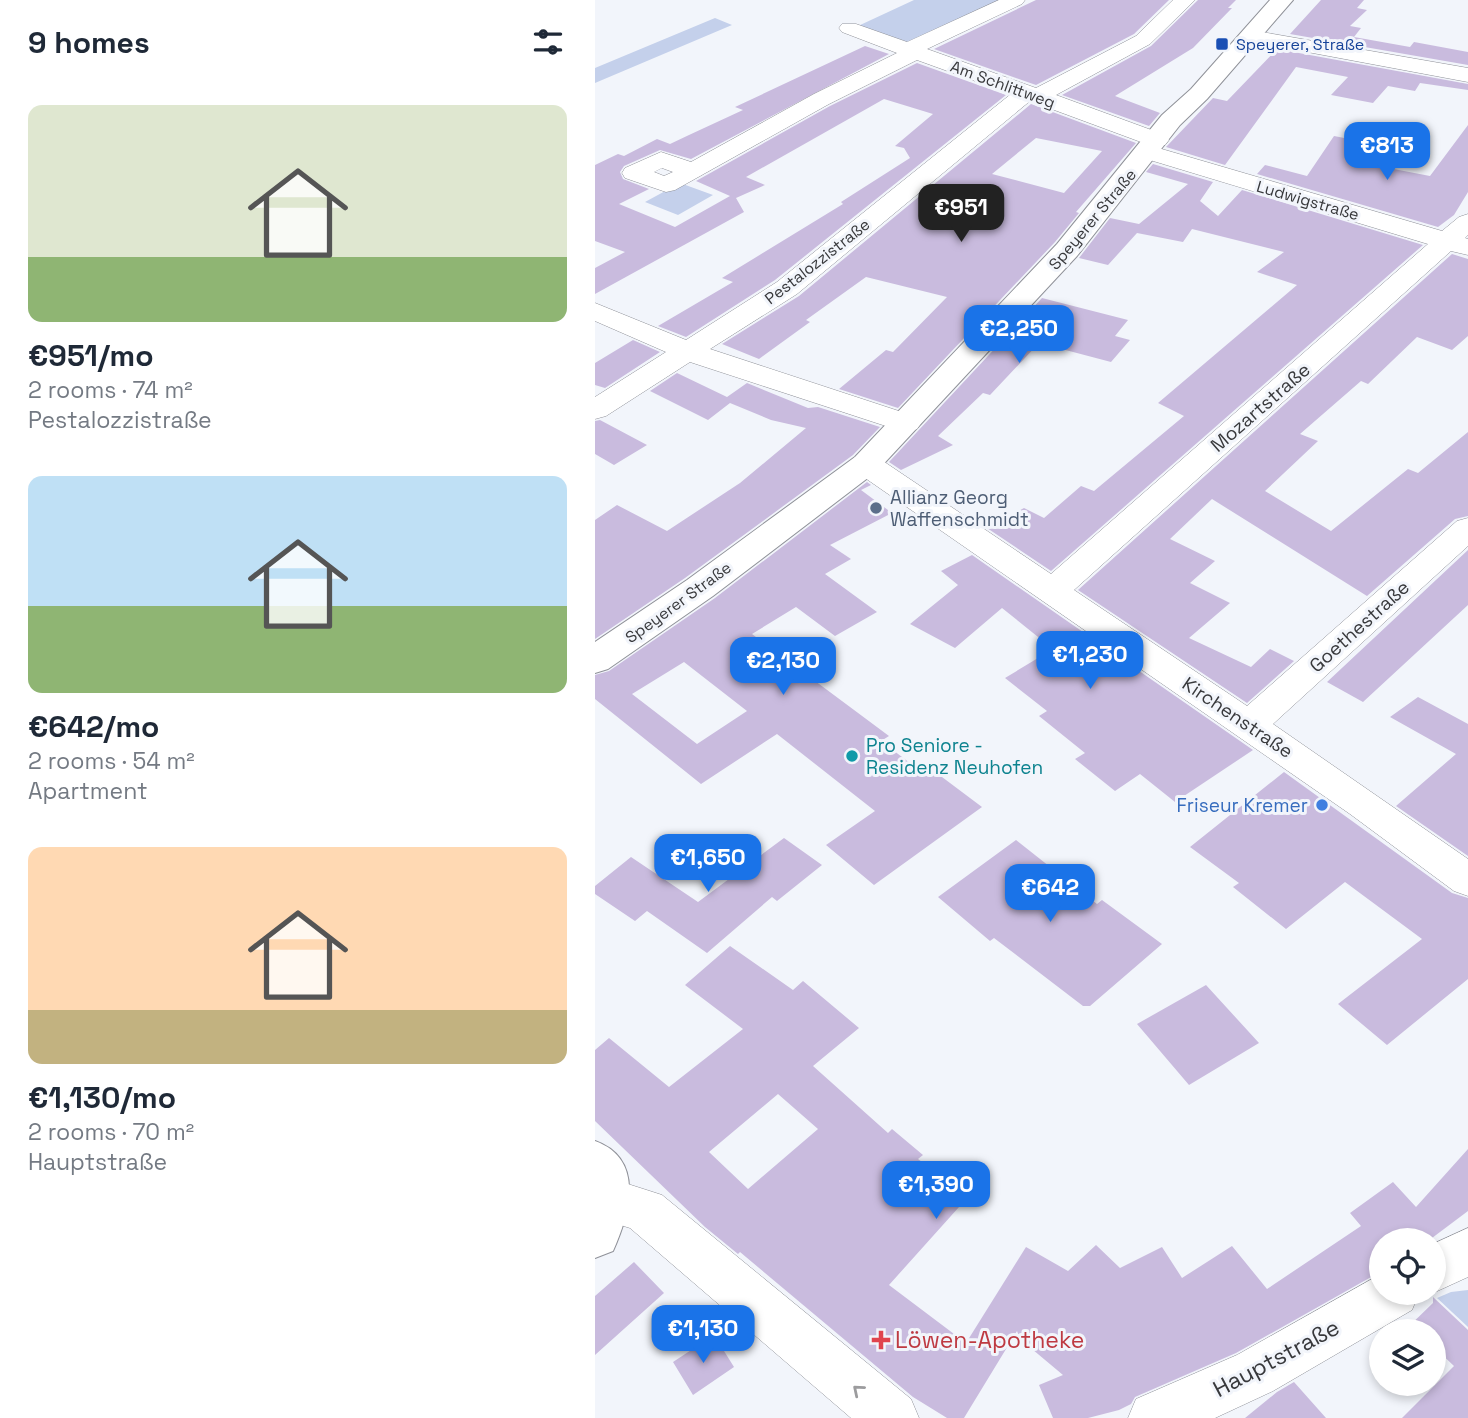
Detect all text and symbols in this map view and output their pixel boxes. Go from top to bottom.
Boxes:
text: 9 homes [28,23,150,62]
icon: filters [529,23,567,61]
place label: Speyerer, Straße [1236,34,1364,55]
marker: Speyerer, Straße [1214,36,1230,52]
street label: Am Schlittweg [948,56,1058,113]
pin: €813 [1346,122,1428,182]
text: €813 [1360,130,1414,160]
icon: home [235,150,361,276]
street label: Speyerer Straße [1044,164,1141,274]
street label: Ludwigstraße [1254,176,1362,225]
pin: €951 [920,184,1002,244]
text: €951 [934,192,988,222]
street label: Pestalozzistraße [760,214,874,309]
pin: €2,250 [962,306,1076,365]
text: €2,250 [980,313,1058,343]
text: €951/mo [28,336,154,375]
street label: Mozartstraße [1205,357,1315,457]
text: 2 rooms · 74 m² [28,375,193,405]
text: Pestalozzistraße [28,405,212,435]
place label: Allianz Georg Waffenschmidt [890,485,1029,532]
marker: Allianz Georg Waffenschmidt [868,500,884,516]
icon: home [235,521,361,647]
street label: Speyerer Straße [621,557,735,648]
street label: Goethestraße [1304,575,1415,678]
pin: €1,230 [1033,632,1147,691]
pin: €2,130 [726,638,840,697]
text: €1,230 [1052,639,1128,669]
text: €2,130 [746,645,820,675]
street label: Kirchenstraße [1177,671,1298,764]
text: €642/mo [28,707,159,746]
place label: Pro Seniore - Residenz Neuhofen [866,733,1043,780]
text: 2 rooms · 54 m² [28,746,195,776]
marker: Pro Seniore - Residenz Neuhofen [844,748,860,764]
text: Apartment [28,776,148,806]
place label: Friseur Kremer [1177,793,1308,818]
marker: Friseur Kremer [1314,797,1330,813]
pin: €1,650 [651,834,765,894]
text: €1,650 [670,842,746,872]
pin: €642 [1009,864,1091,924]
text: €642 [1021,872,1079,902]
icon: home [235,892,361,1018]
text: €1,130/mo [28,1078,176,1117]
text: 2 rooms · 70 m² [28,1117,194,1147]
text: Hauptstraße [28,1147,167,1177]
pin: €1,390 [879,1162,993,1221]
text: €1,390 [898,1169,974,1199]
map controls [1369,1228,1446,1396]
button: locate [1369,1228,1446,1305]
pin: €1,130 [646,1306,760,1365]
street label: Hauptstraße [1208,1312,1344,1404]
text: €1,130 [668,1313,738,1343]
button: layers [1369,1319,1446,1396]
place label: Löwen-Apotheke [895,1325,1084,1355]
marker: Löwen-Apotheke [873,1332,889,1348]
one-way arrow [853,1385,866,1398]

